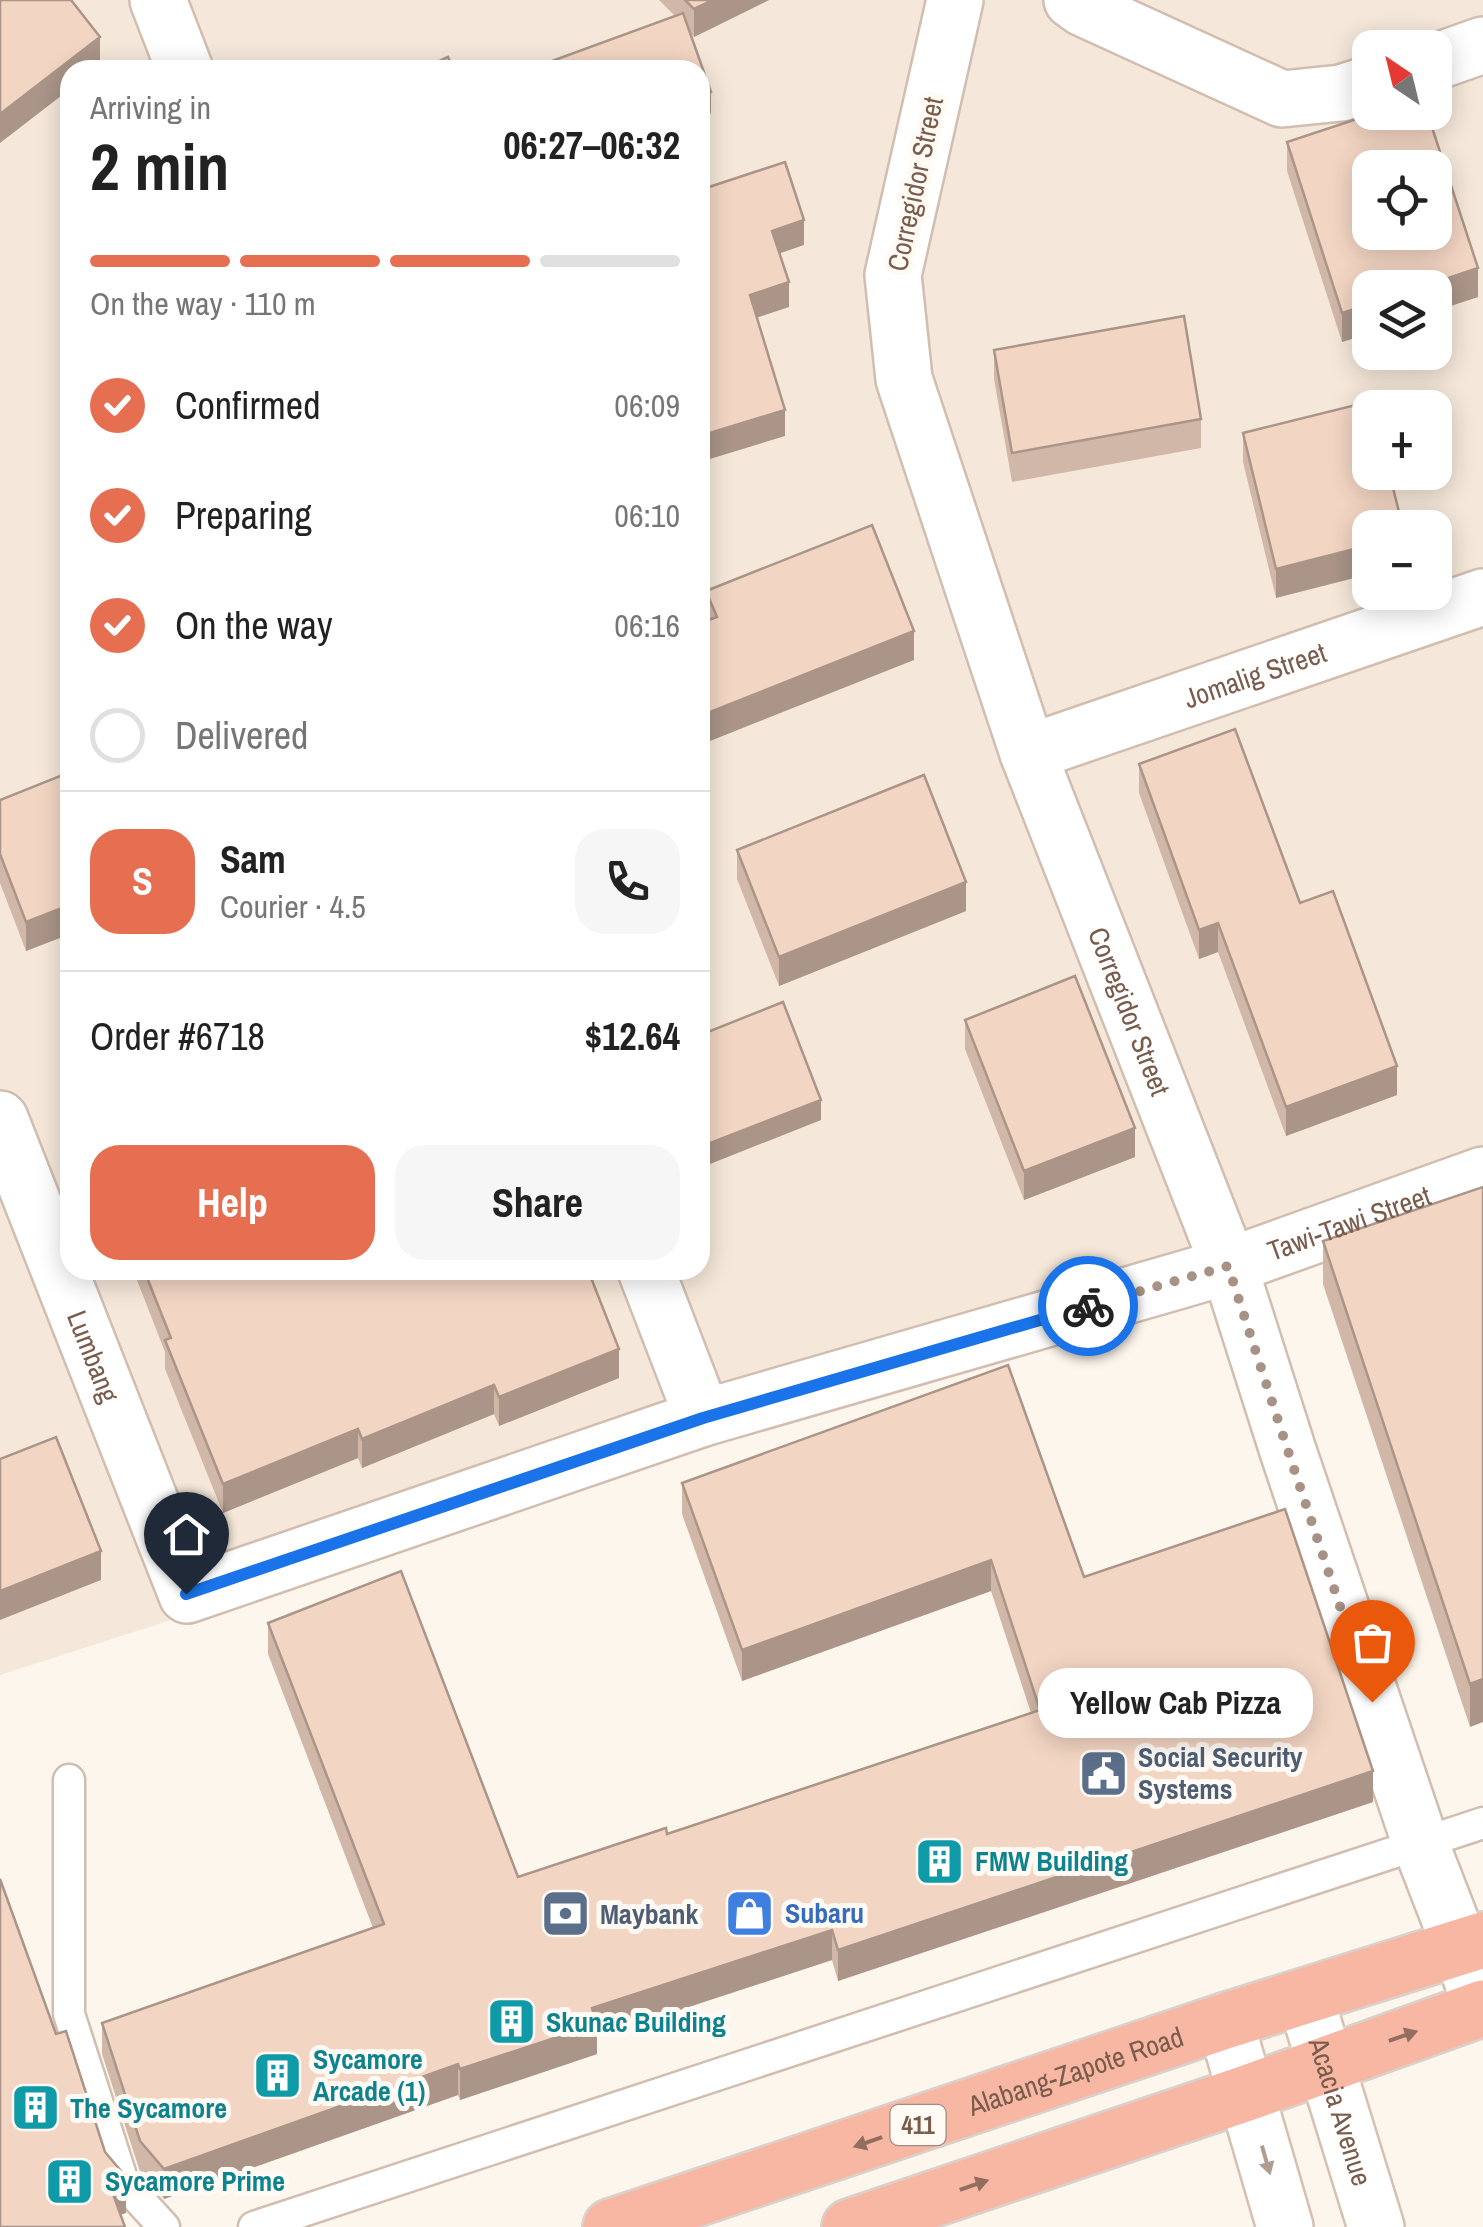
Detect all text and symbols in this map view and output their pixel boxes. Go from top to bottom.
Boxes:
north arrow [1352,30,1452,130]
map controls [1352,30,1452,610]
text: Arriving in [90,86,211,129]
street label: Corregidor Street [878,93,952,275]
text: 06:27–06:32 [503,120,680,171]
text: 2 min [90,123,229,210]
button: locate [1352,150,1452,250]
button: layers [1352,270,1452,370]
text: On the way · 110 m [90,282,316,325]
icon: check [90,378,145,433]
text: Confirmed [175,380,320,431]
text: 06:09 [614,384,680,427]
button: + [1352,390,1452,490]
icon: check [90,488,145,543]
text: Preparing [175,490,312,541]
text: 06:10 [614,494,680,537]
button: − [1352,510,1452,610]
icon: check [90,598,145,653]
text: On the way [175,600,333,651]
text: 06:16 [614,604,680,647]
street label: Jomalig Street [1179,633,1331,717]
text: Delivered [175,710,308,761]
button: phone [575,829,680,934]
text: Sam [220,834,286,885]
text: S [132,856,153,907]
text: Courier · 4.5 [220,885,366,928]
street label: Corregidor Street [1079,922,1179,1101]
text: Order #6718 [90,1011,265,1062]
text: $12.64 [585,1011,680,1062]
button: Help [90,1145,375,1260]
button: Share [395,1145,680,1260]
street label: Tawi-Tawi Street [1262,1176,1436,1270]
courier [1038,1256,1138,1356]
icon: bike [1061,1279,1116,1334]
street label: Lumbang [58,1305,129,1408]
pin [144,1492,229,1595]
icon: home [159,1507,214,1562]
pin [1330,1600,1415,1703]
icon: bag [1345,1615,1400,1670]
callout: Yellow Cab Pizza [1037,1667,1312,1737]
text: Yellow Cab Pizza [1070,1681,1281,1724]
place label: Social Security Systems [1138,1738,1303,1808]
public building icon: Social Security Systems [1077,1747,1129,1799]
building icon: FMW Building [914,1835,966,1887]
place label: FMW Building [975,1842,1128,1880]
shop icon: Subaru [724,1887,776,1939]
bank icon: Maybank [539,1888,591,1940]
place label: Subaru [785,1894,864,1932]
place label: Maybank [600,1895,698,1933]
building icon: Skunac Building [485,1996,537,2048]
place label: Skunac Building [546,2003,726,2041]
street label: Alabang-Zapote Road [962,2017,1188,2125]
one-way arrow [1389,2028,1419,2043]
street label: Acacia Avenue [1299,2032,1381,2190]
place label: Sycamore Arcade (1) [313,2040,425,2110]
building icon: Sycamore Arcade (1) [252,2049,304,2101]
building icon: The Sycamore [9,2082,61,2134]
place label: The Sycamore [70,2089,227,2127]
road number: 411 [890,2105,946,2145]
one-way arrow [852,2136,882,2151]
one-way arrow [1259,2145,1274,2176]
building icon: Sycamore Prime [44,2155,96,2207]
place label: Sycamore Prime [105,2162,285,2200]
one-way arrow [959,2177,989,2192]

